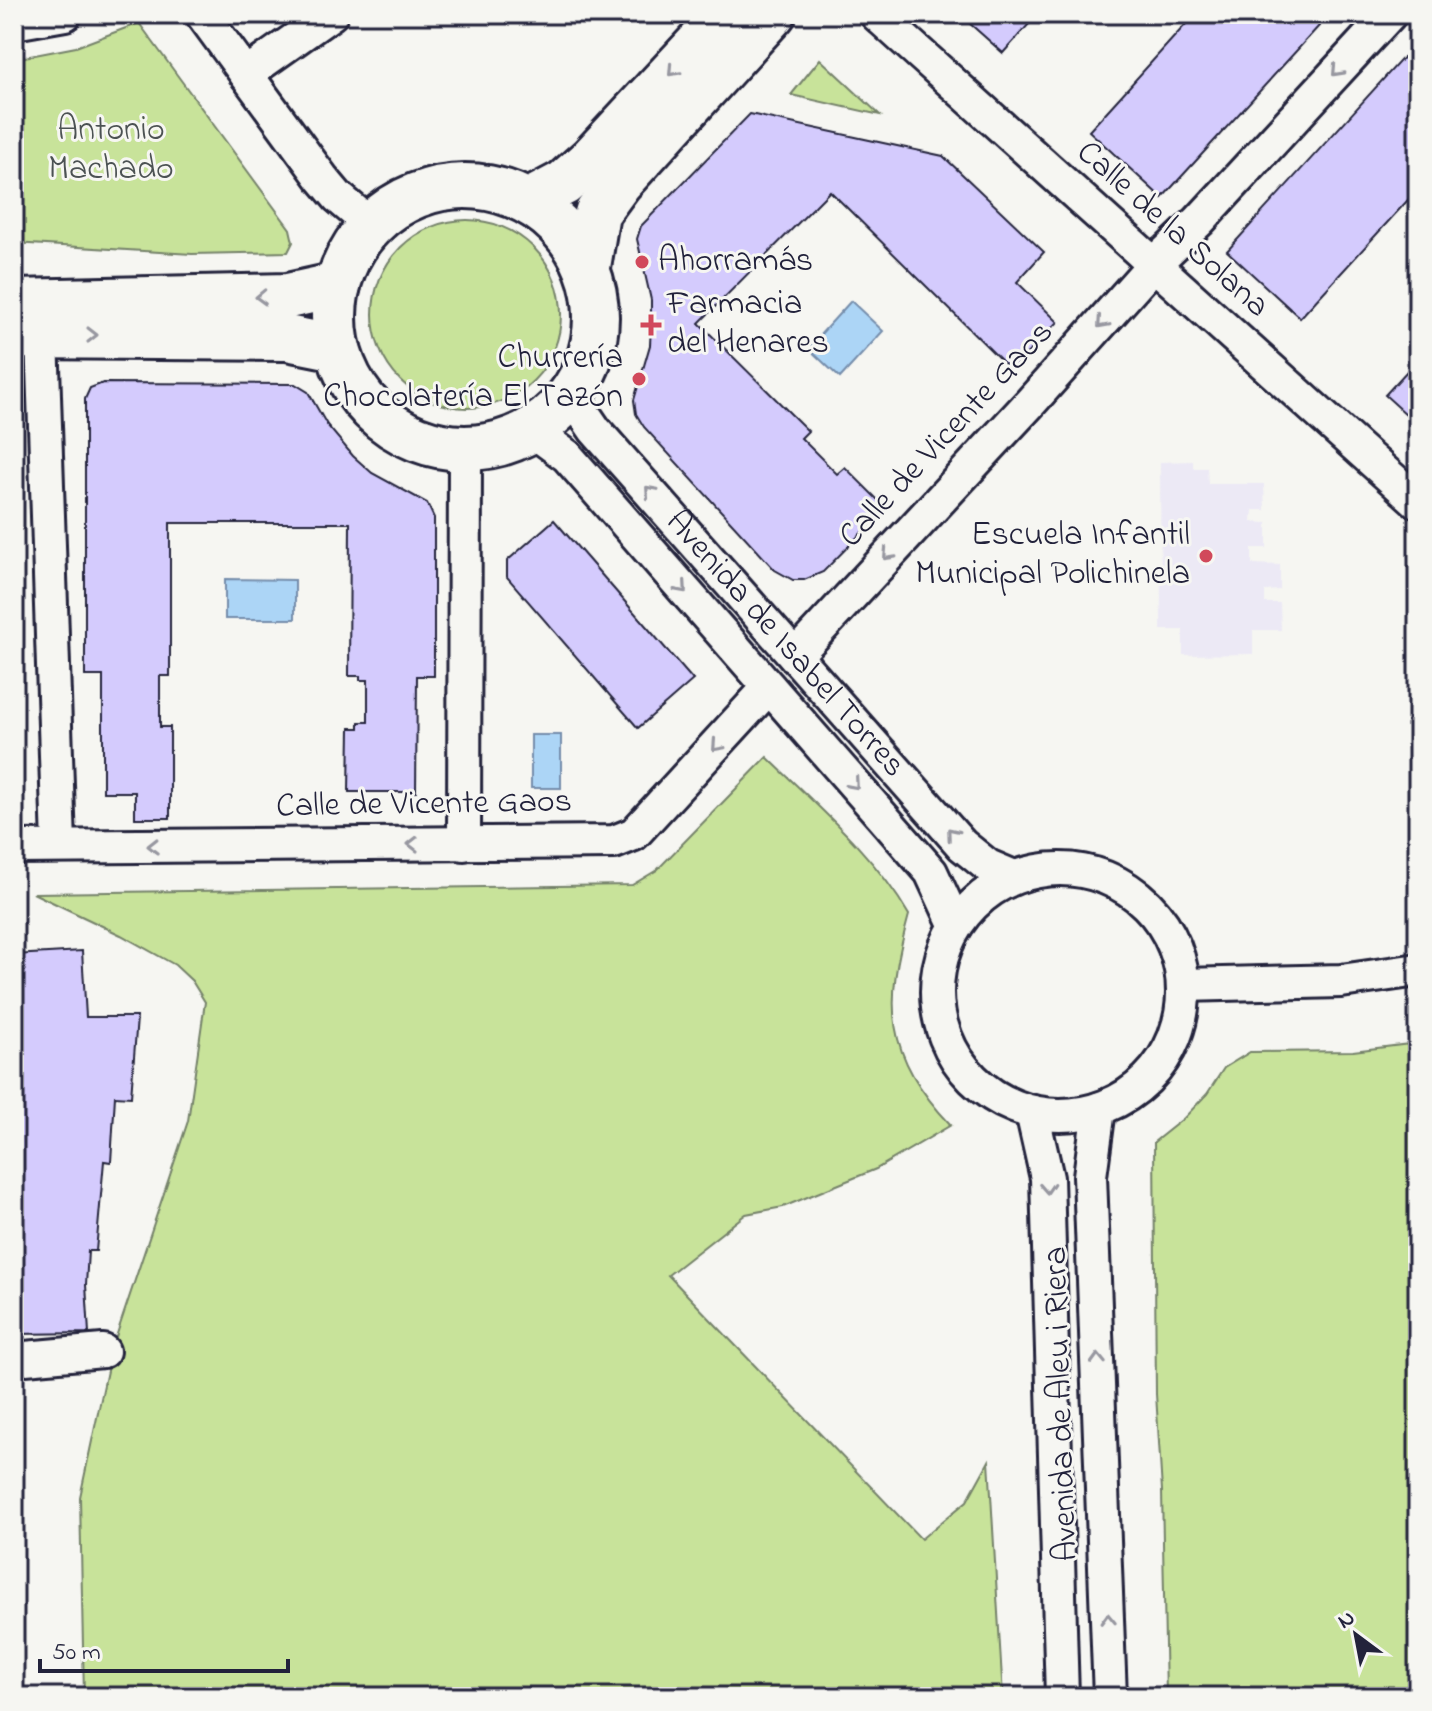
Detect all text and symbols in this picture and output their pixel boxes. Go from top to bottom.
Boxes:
one-way arrow [668,62,682,77]
one-way arrow [1332,62,1346,77]
park label: Antonio Machado [48,106,174,195]
street label: Calle de la Solana [1064,129,1280,331]
place label: Ahorramás [658,237,813,287]
marker: Ahorramás [633,253,651,271]
place label: Farmacia del Henares [666,280,829,369]
one-way arrow [254,288,267,306]
street label: Calle de Vicente Gaos [828,310,1066,560]
one-way arrow [1097,313,1111,328]
marker: Farmacia del Henares [642,316,660,334]
one-way arrow [86,326,99,344]
place label: Churrería Chocolatería El Tazón [323,334,623,423]
marker: Churrería Chocolatería El Tazón [630,370,648,388]
one-way arrow [645,486,659,501]
street label: Avenida de Isabel Torres [652,500,917,789]
place label: Escuela Infantil Municipal Polichinela [915,511,1190,600]
one-way arrow [882,546,897,560]
marker: Escuela Infantil Municipal Polichinela [1197,547,1215,565]
one-way arrow [673,579,687,594]
one-way arrow [712,736,727,751]
one-way arrow [844,774,858,789]
street label: Calle de Vicente Gaos [276,777,572,833]
one-way arrow [947,827,962,842]
one-way arrow [406,835,419,853]
one-way arrow [146,837,159,855]
one-way arrow [1038,1182,1055,1195]
street label: Avenida de Aleu i Riera [1032,1246,1092,1562]
one-way arrow [1089,1352,1106,1365]
north arrow [1316,1595,1396,1675]
text: N [1332,1603,1362,1638]
one-way arrow [1100,1612,1117,1625]
scale bar [40,1623,288,1673]
text: 50 m [52,1636,101,1671]

